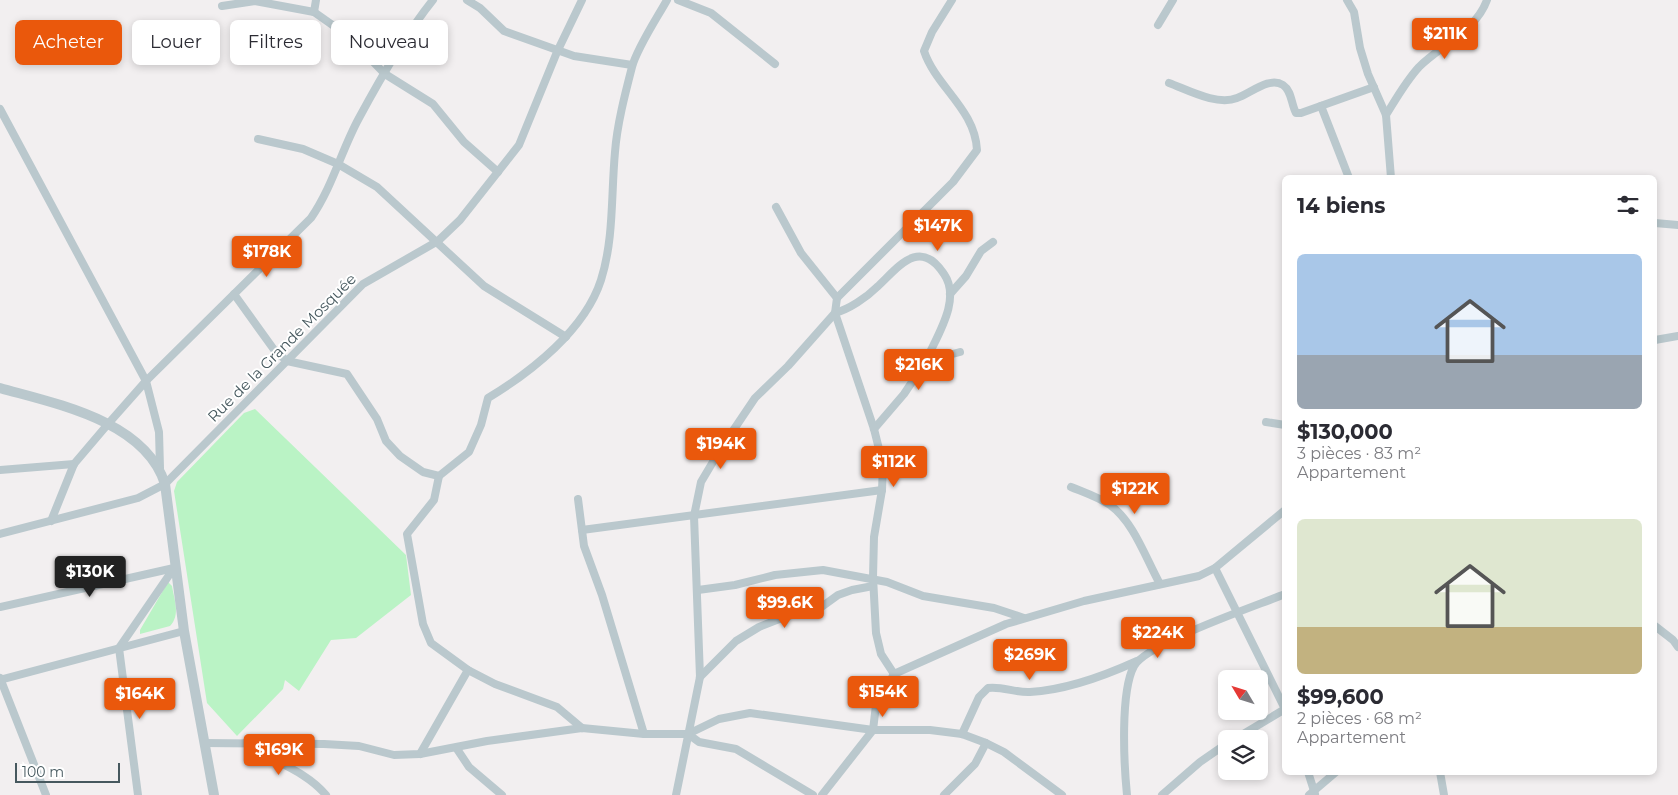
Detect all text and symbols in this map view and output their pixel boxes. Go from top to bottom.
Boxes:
pin: $211K [1410,18,1480,60]
chip: Acheter [15,20,122,65]
chip: Louer [132,20,220,65]
chip: Filtres [230,20,321,65]
chip: Nouveau [331,20,448,65]
text: $211K [1423,24,1467,43]
icon: filters [1614,191,1642,219]
text: 14 biens [1297,193,1385,218]
pin: $147K [903,210,973,252]
text: $147K [914,216,962,235]
pin: $178K [232,236,302,278]
text: $178K [243,242,291,261]
street label: Rue de la Grande Mosquée [203,269,360,426]
icon: home [1425,286,1515,376]
pin: $216K [884,348,954,391]
text: $216K [895,355,943,374]
text: $130,000 [1297,419,1393,444]
pin: $194K [686,428,756,470]
text: $194K [696,434,746,453]
text: 3 pièces · 83 m² [1297,444,1421,463]
pin: $112K [859,446,929,488]
text: $112K [872,452,916,471]
text: Appartement [1297,463,1406,482]
pin: $122K [1100,472,1170,515]
text: $122K [1111,479,1159,498]
icon: home [1425,551,1515,641]
pin: $130K [55,556,125,598]
text: $130K [66,562,114,581]
pin: $99.6K [744,586,826,629]
text: $99.6K [757,593,813,612]
pin: $224K [1123,616,1193,659]
text: $224K [1132,623,1184,642]
pin: $269K [995,638,1065,681]
text: $269K [1004,645,1056,664]
north arrow [1218,670,1268,720]
map controls [1218,670,1268,780]
pin: $154K [848,676,918,718]
pin: $164K [105,678,175,720]
text: $154K [859,682,907,701]
text: $164K [115,684,165,703]
text: $99,600 [1297,684,1384,709]
text: 2 pièces · 68 m² [1297,709,1422,728]
text: Appartement [1297,728,1406,747]
button: layers [1218,730,1268,780]
pin: $169K [244,734,314,776]
text: $169K [255,740,303,759]
scale bar [15,760,120,783]
text: 100 m [22,763,64,781]

